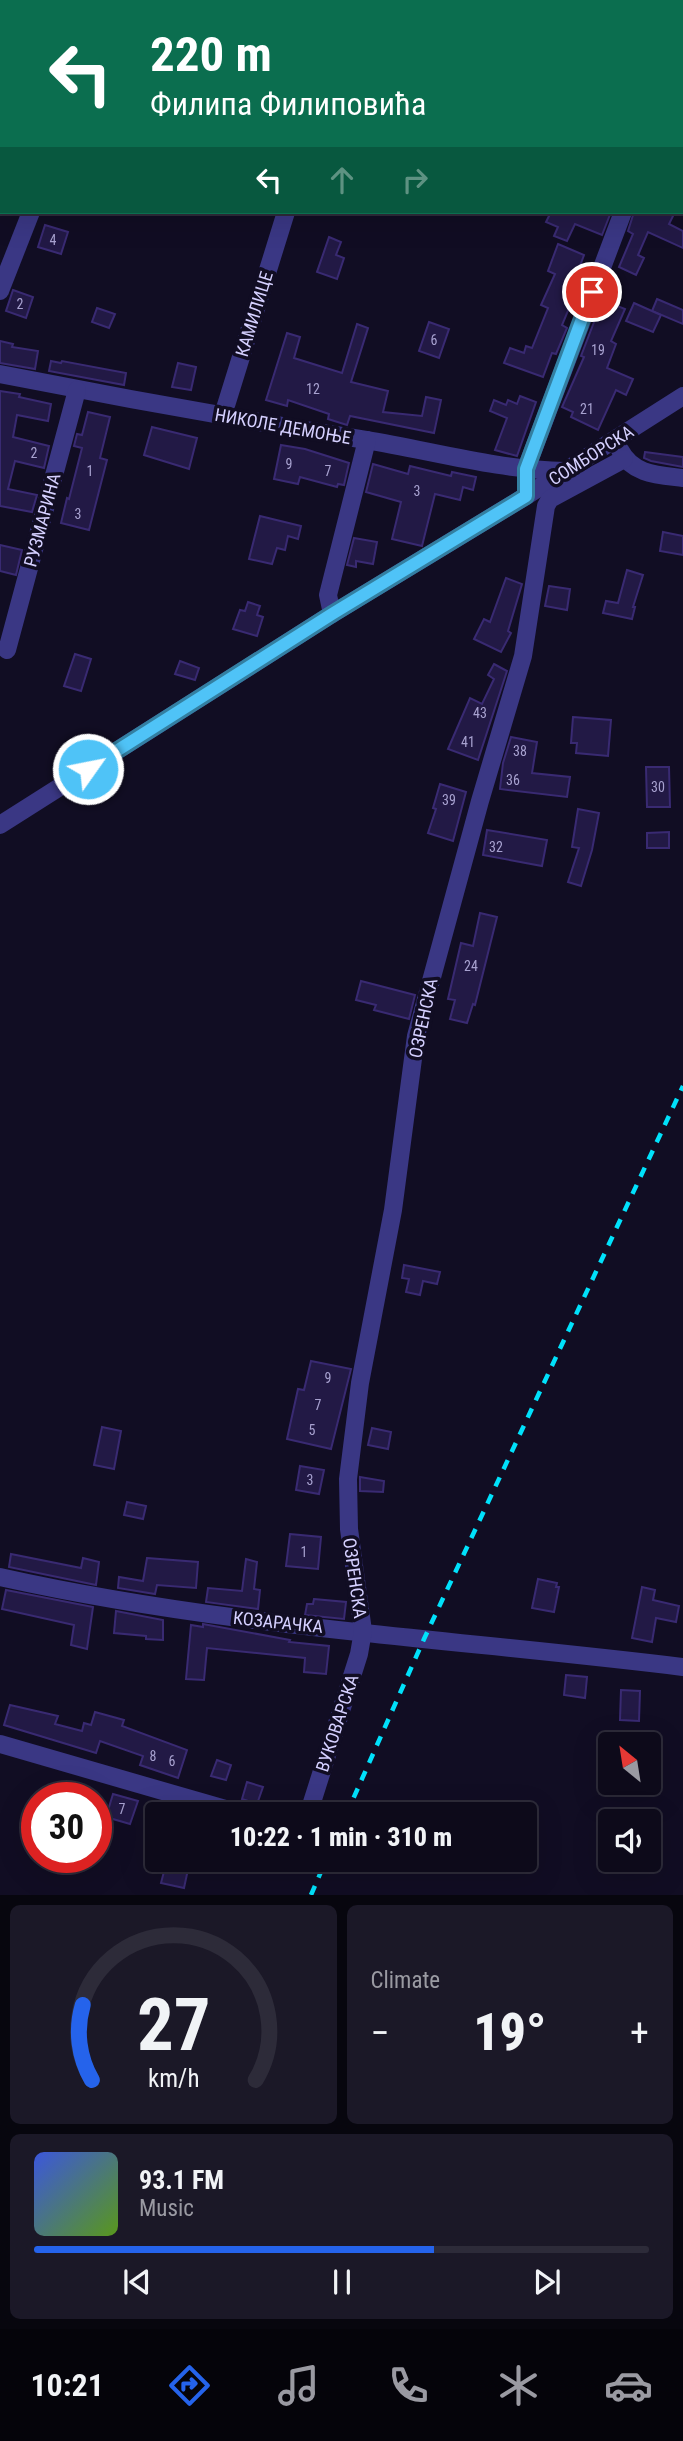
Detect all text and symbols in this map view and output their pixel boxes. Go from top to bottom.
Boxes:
text: 220 m [150,26,272,83]
icon: left [35,28,126,119]
text: Филипа Филиповића [150,85,426,123]
icon: left [250,161,288,199]
icon: ahead [323,161,361,199]
icon: right [396,161,434,199]
house number: 4 [50,232,57,248]
pin [562,262,622,322]
street label: КАМИЛИЦЕ [231,269,277,359]
icon: arrive [573,273,611,311]
house number: 2 [17,296,24,312]
house number: 6 [431,332,438,348]
house number: 19 [591,342,605,358]
house number: 12 [306,381,320,397]
house number: 21 [580,401,594,417]
street label: НИКОЛЕ ДЕМОЊЕ [213,404,353,448]
street label: СОМБОРСКА [545,420,638,489]
house number: 2 [31,445,38,461]
house number: 9 [286,456,292,472]
house number: 1 [87,463,93,479]
house number: 7 [325,463,332,479]
street label: РУЗМАРИНА [19,470,65,569]
house number: 3 [414,483,420,499]
house number: 3 [75,506,81,522]
house number: 43 [473,705,487,721]
position arrow [51,732,125,806]
house number: 41 [461,734,475,750]
house number: 38 [513,743,527,759]
house number: 36 [506,772,520,788]
house number: 30 [651,779,665,795]
house number: 39 [442,792,456,808]
house number: 32 [489,839,503,855]
house number: 24 [464,958,478,974]
street label: ОЗРЕНСКА [404,976,442,1060]
house number: 9 [325,1370,331,1386]
house number: 7 [315,1397,322,1413]
house number: 5 [309,1422,316,1438]
house number: 3 [307,1472,313,1488]
street label: ОЗРЕНСКА [339,1536,371,1620]
house number: 1 [301,1544,307,1560]
street label: КОЗАРАЧКА [232,1607,325,1637]
street label: ВУКОВАРСКА [311,1671,363,1774]
north arrow [598,1732,662,1796]
map controls [598,1732,661,1872]
house number: 8 [150,1748,157,1764]
house number: 6 [169,1753,176,1769]
speed limit sign: 30 [21,1782,112,1873]
house number: 7 [119,1801,126,1817]
button: sound [598,1809,661,1872]
text: 10:22 · 1 min · 310 m [230,1822,452,1852]
text: Climate [371,1967,440,1994]
text: 27 [136,1983,210,2069]
text: 19° [473,2002,546,2063]
text: − [371,2011,390,2055]
text: + [630,2011,649,2055]
text: km/h [148,2064,199,2093]
text: 93.1 FM [139,2165,224,2195]
text: Music [139,2195,194,2222]
icon: previous [118,2263,156,2301]
icon: pause [323,2263,361,2301]
icon: next [528,2263,566,2301]
icon: directions [165,2361,214,2410]
icon: music [274,2361,323,2410]
icon: phone [384,2361,433,2410]
icon: climate [494,2361,543,2410]
icon: car [604,2361,653,2410]
text: 10:21 [30,2366,104,2404]

